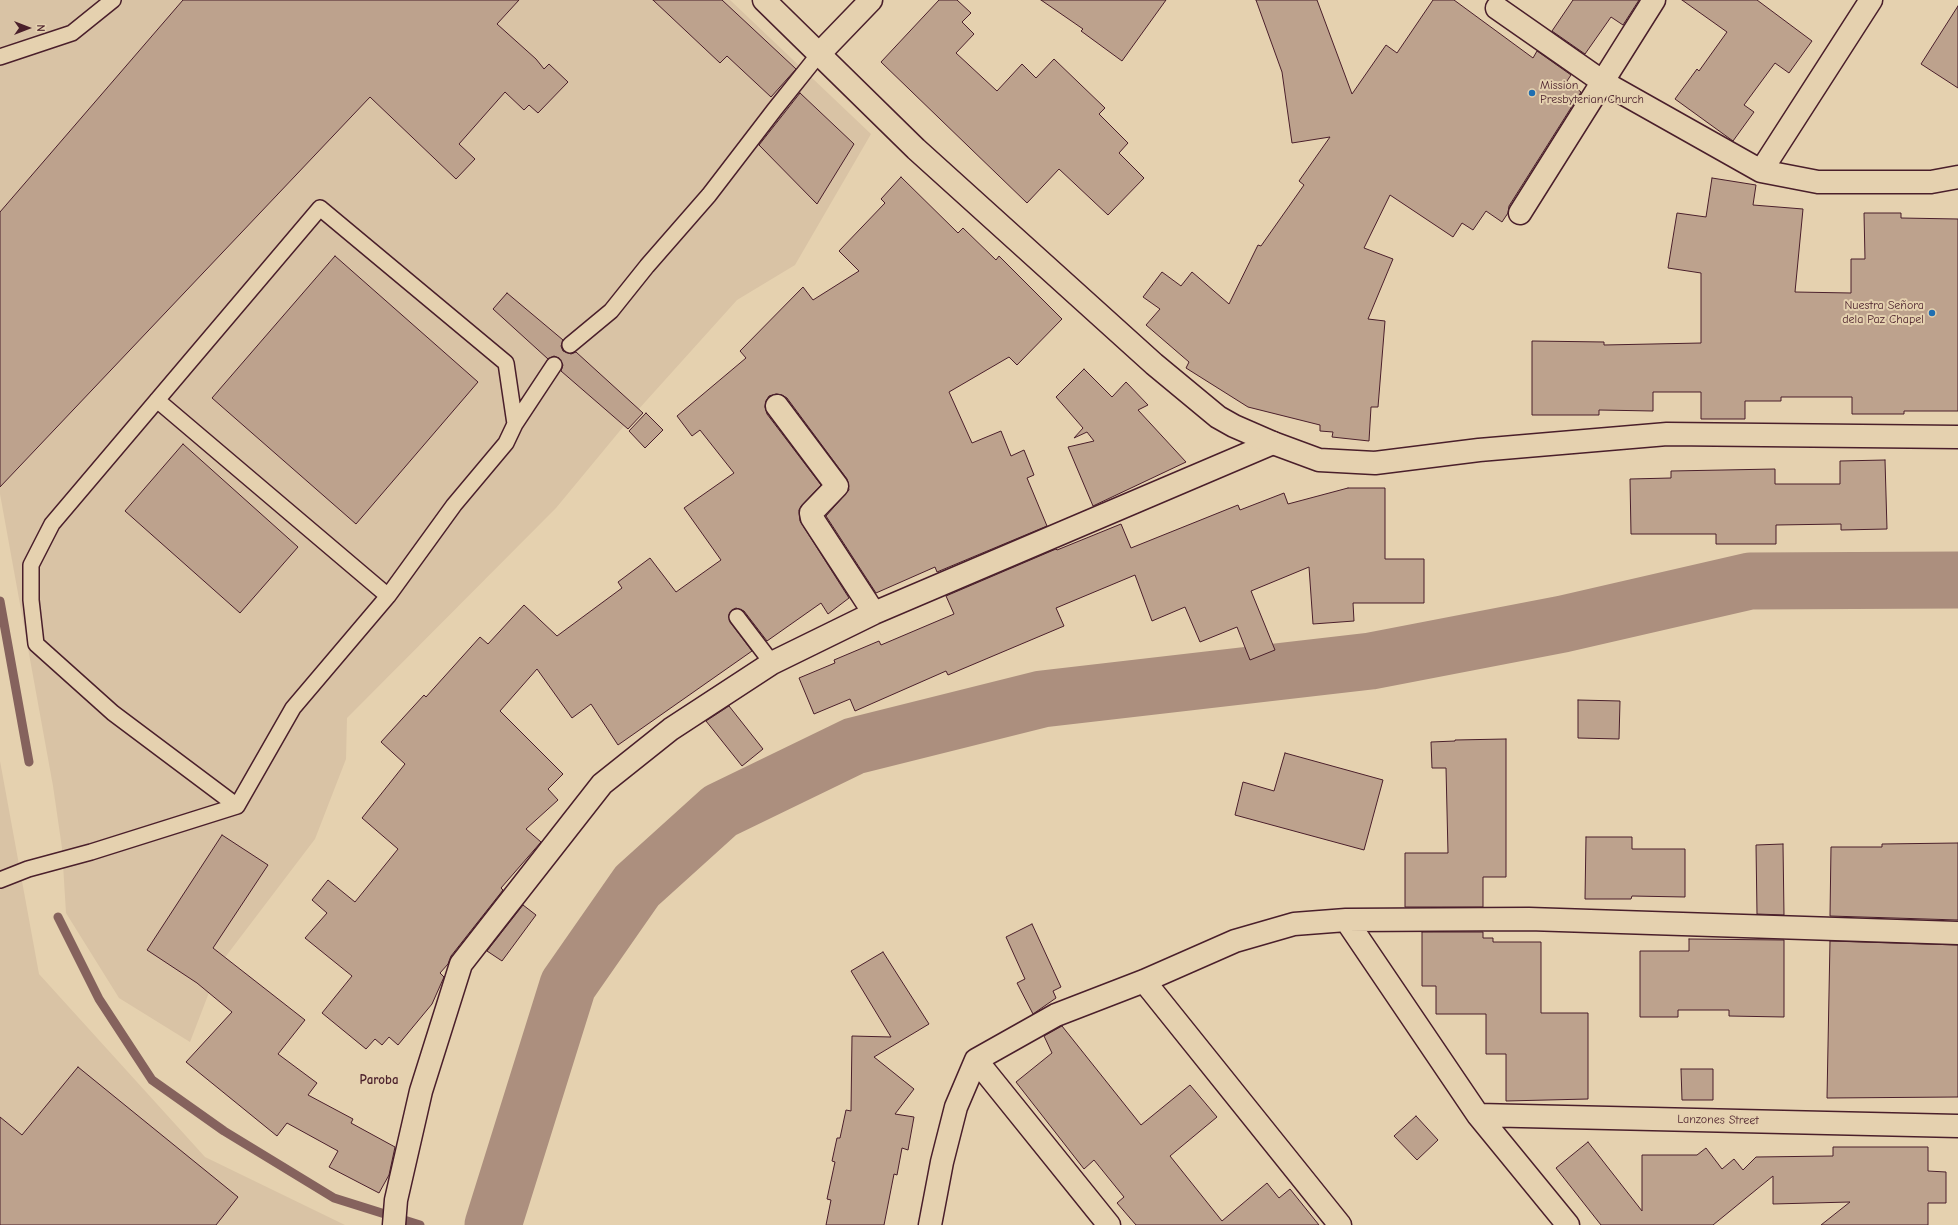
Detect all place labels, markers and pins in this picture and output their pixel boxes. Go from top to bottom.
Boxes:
place label: Mission Presbyterian Church [1540,79,1644,107]
marker: Mission Presbyterian Church [1527,88,1537,98]
place label: Nuestra Señora dela Paz Chapel [1842,299,1924,327]
marker: Nuestra Señora dela Paz Chapel [1927,308,1937,318]

